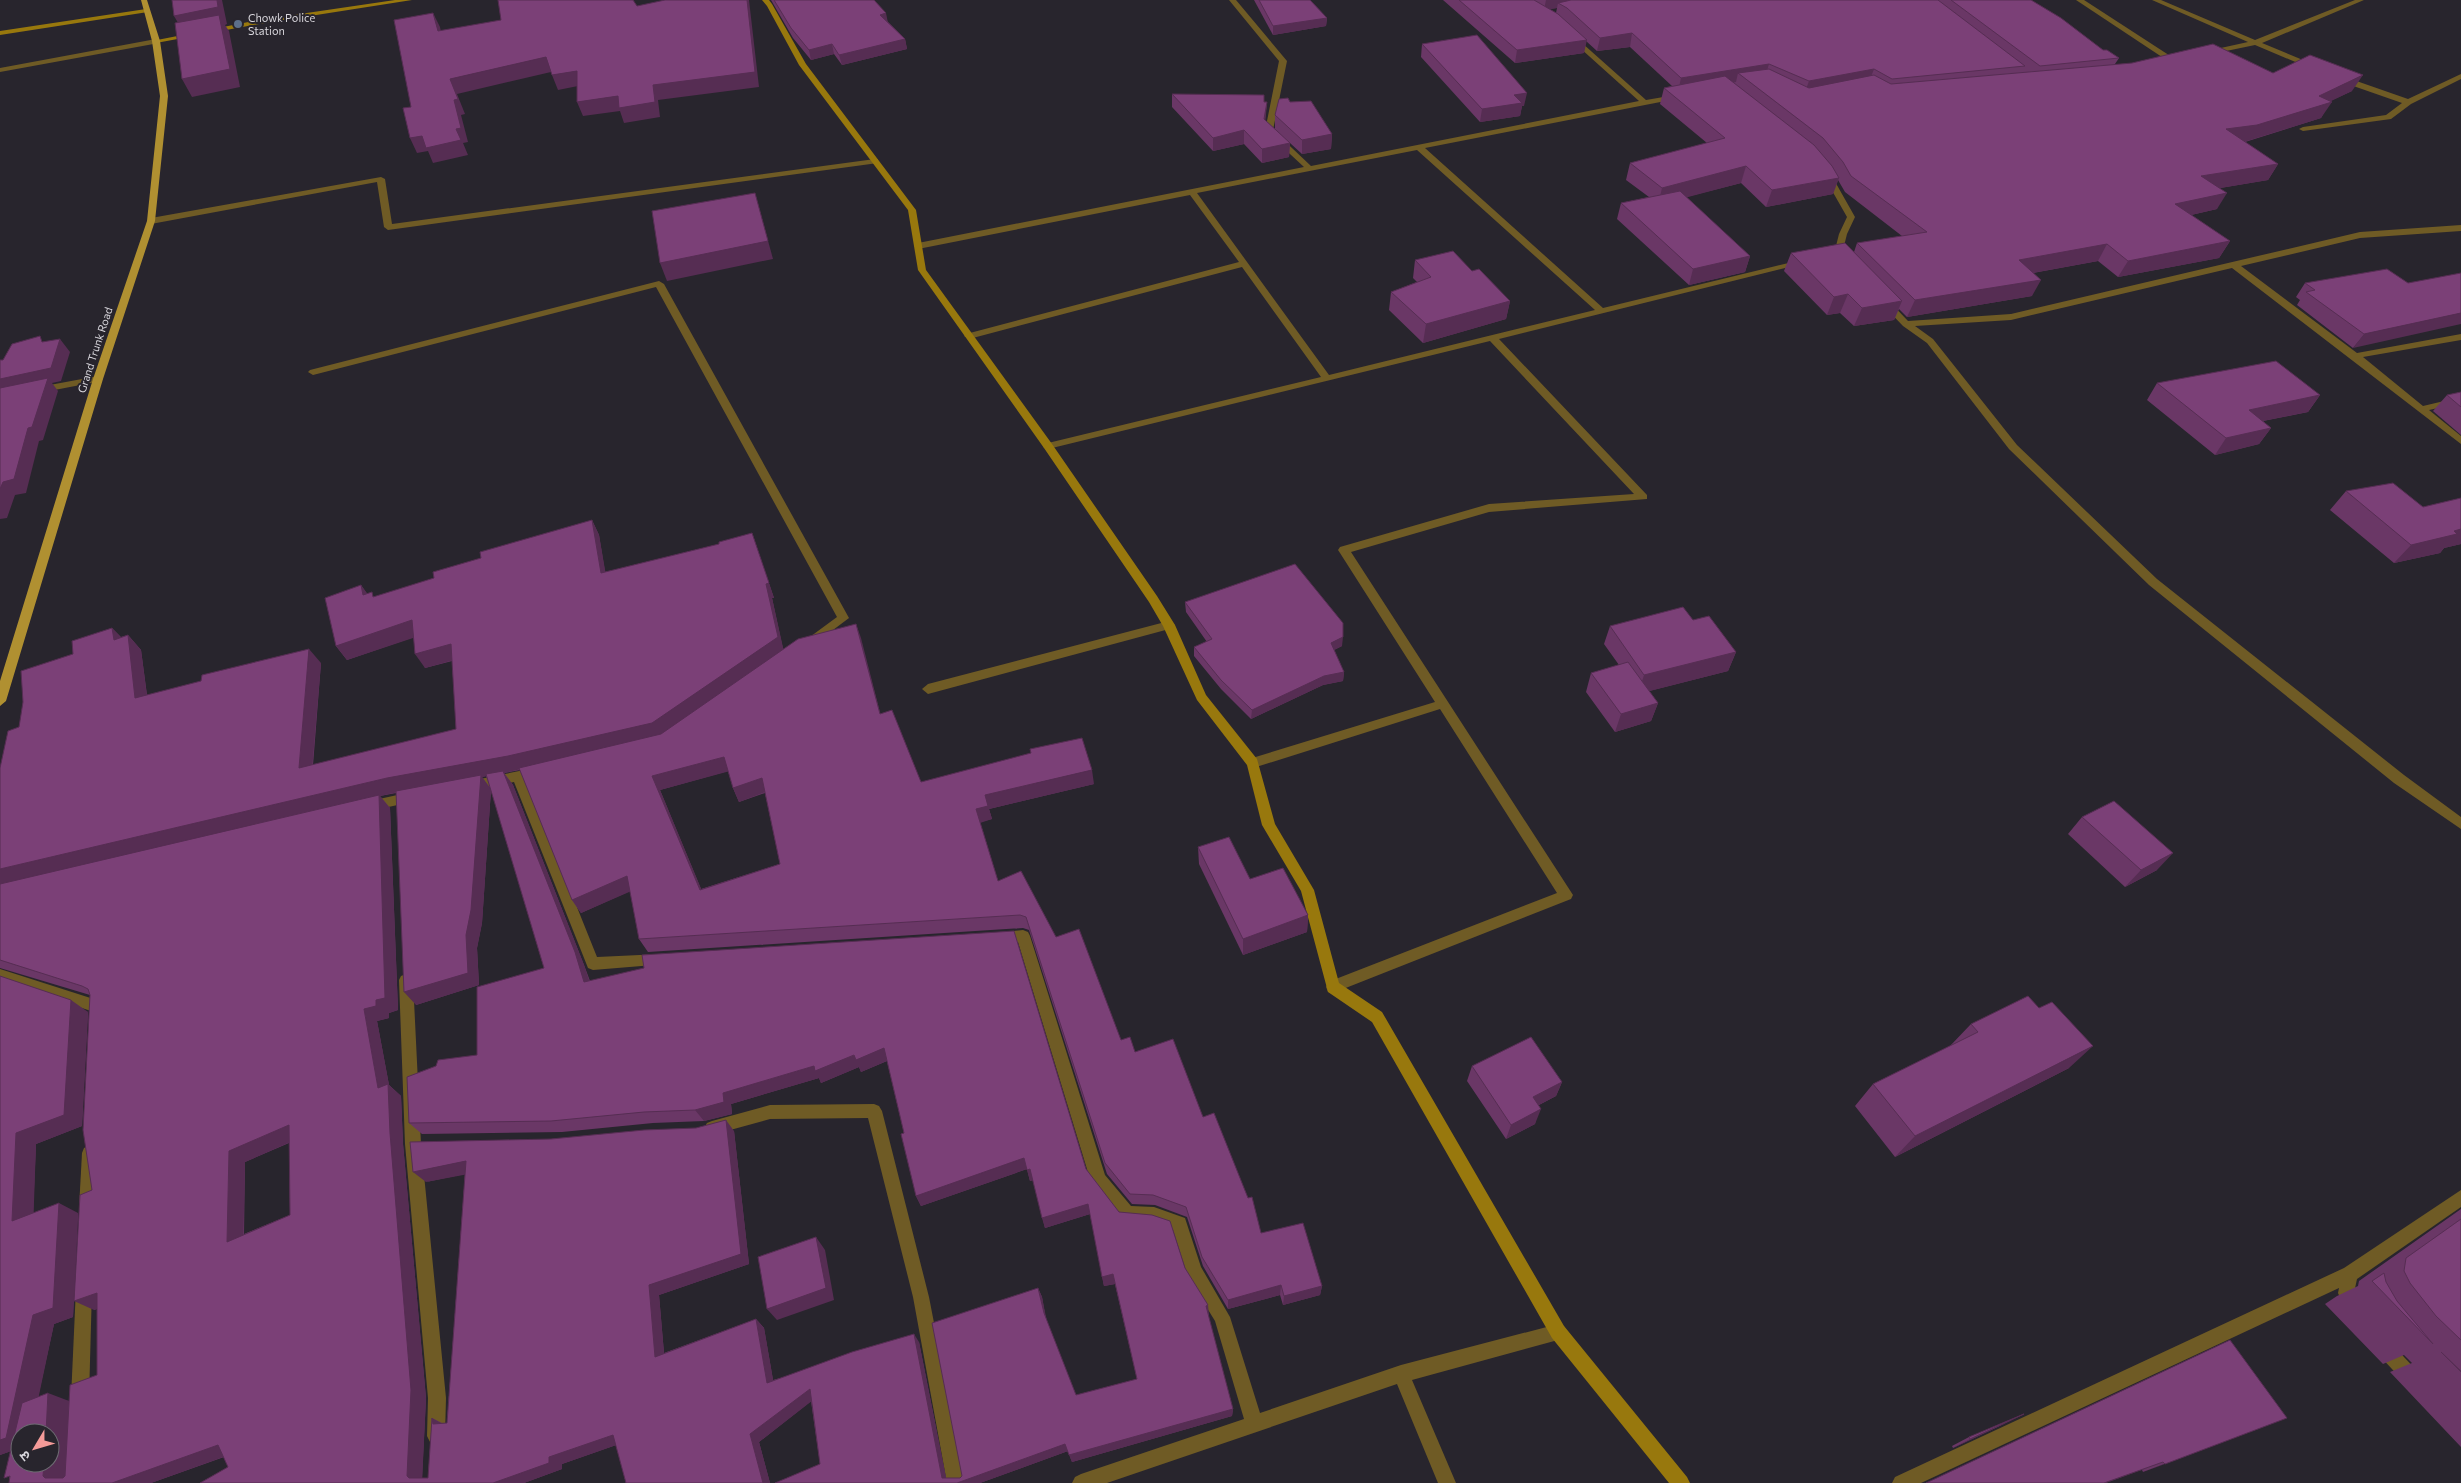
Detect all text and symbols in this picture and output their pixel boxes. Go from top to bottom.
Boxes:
place label: Chowk Police Station [248,11,315,37]
marker: Chowk Police Station [232,18,244,30]
street label: Grand Trunk Road [74,305,115,394]
north arrow [10,1423,60,1473]
text: उ [15,1447,34,1465]

